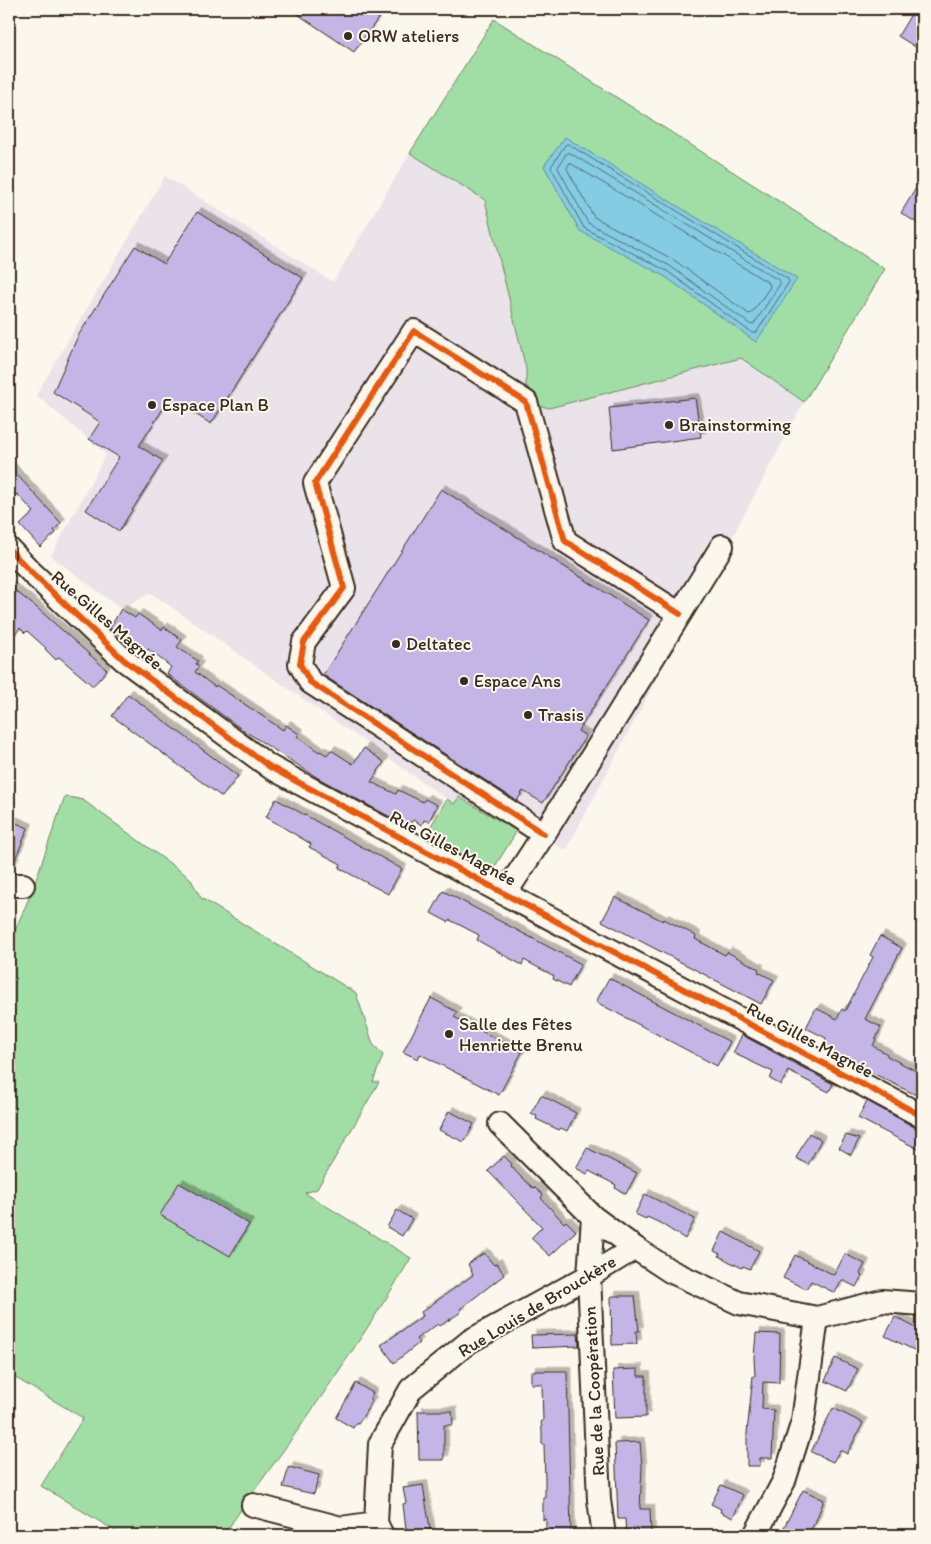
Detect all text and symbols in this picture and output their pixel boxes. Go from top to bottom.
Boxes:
place label: ORW ateliers [358,25,459,47]
marker: ORW ateliers [342,30,354,42]
place label: Espace Plan B [162,394,269,416]
marker: Espace Plan B [146,399,158,411]
place label: Brainstorming [679,414,792,436]
marker: Brainstorming [663,419,675,431]
street label: Rue Gilles Magnée [47,566,167,674]
place label: Deltatec [406,633,471,655]
marker: Deltatec [390,638,402,650]
place label: Espace Ans [474,670,561,692]
marker: Espace Ans [458,675,470,687]
place label: Trasis [538,704,584,726]
marker: Trasis [522,709,534,721]
street label: Rue Gilles Magnée [386,805,520,891]
street label: Rue Gilles Magnée [743,997,877,1083]
place label: Salle des Fêtes Henriette Brenu [459,1013,583,1056]
marker: Salle des Fêtes Henriette Brenu [443,1028,455,1040]
street label: Rue Louis de Brouckère [454,1250,620,1362]
street label: Rue de la Coopération [579,1306,609,1476]

